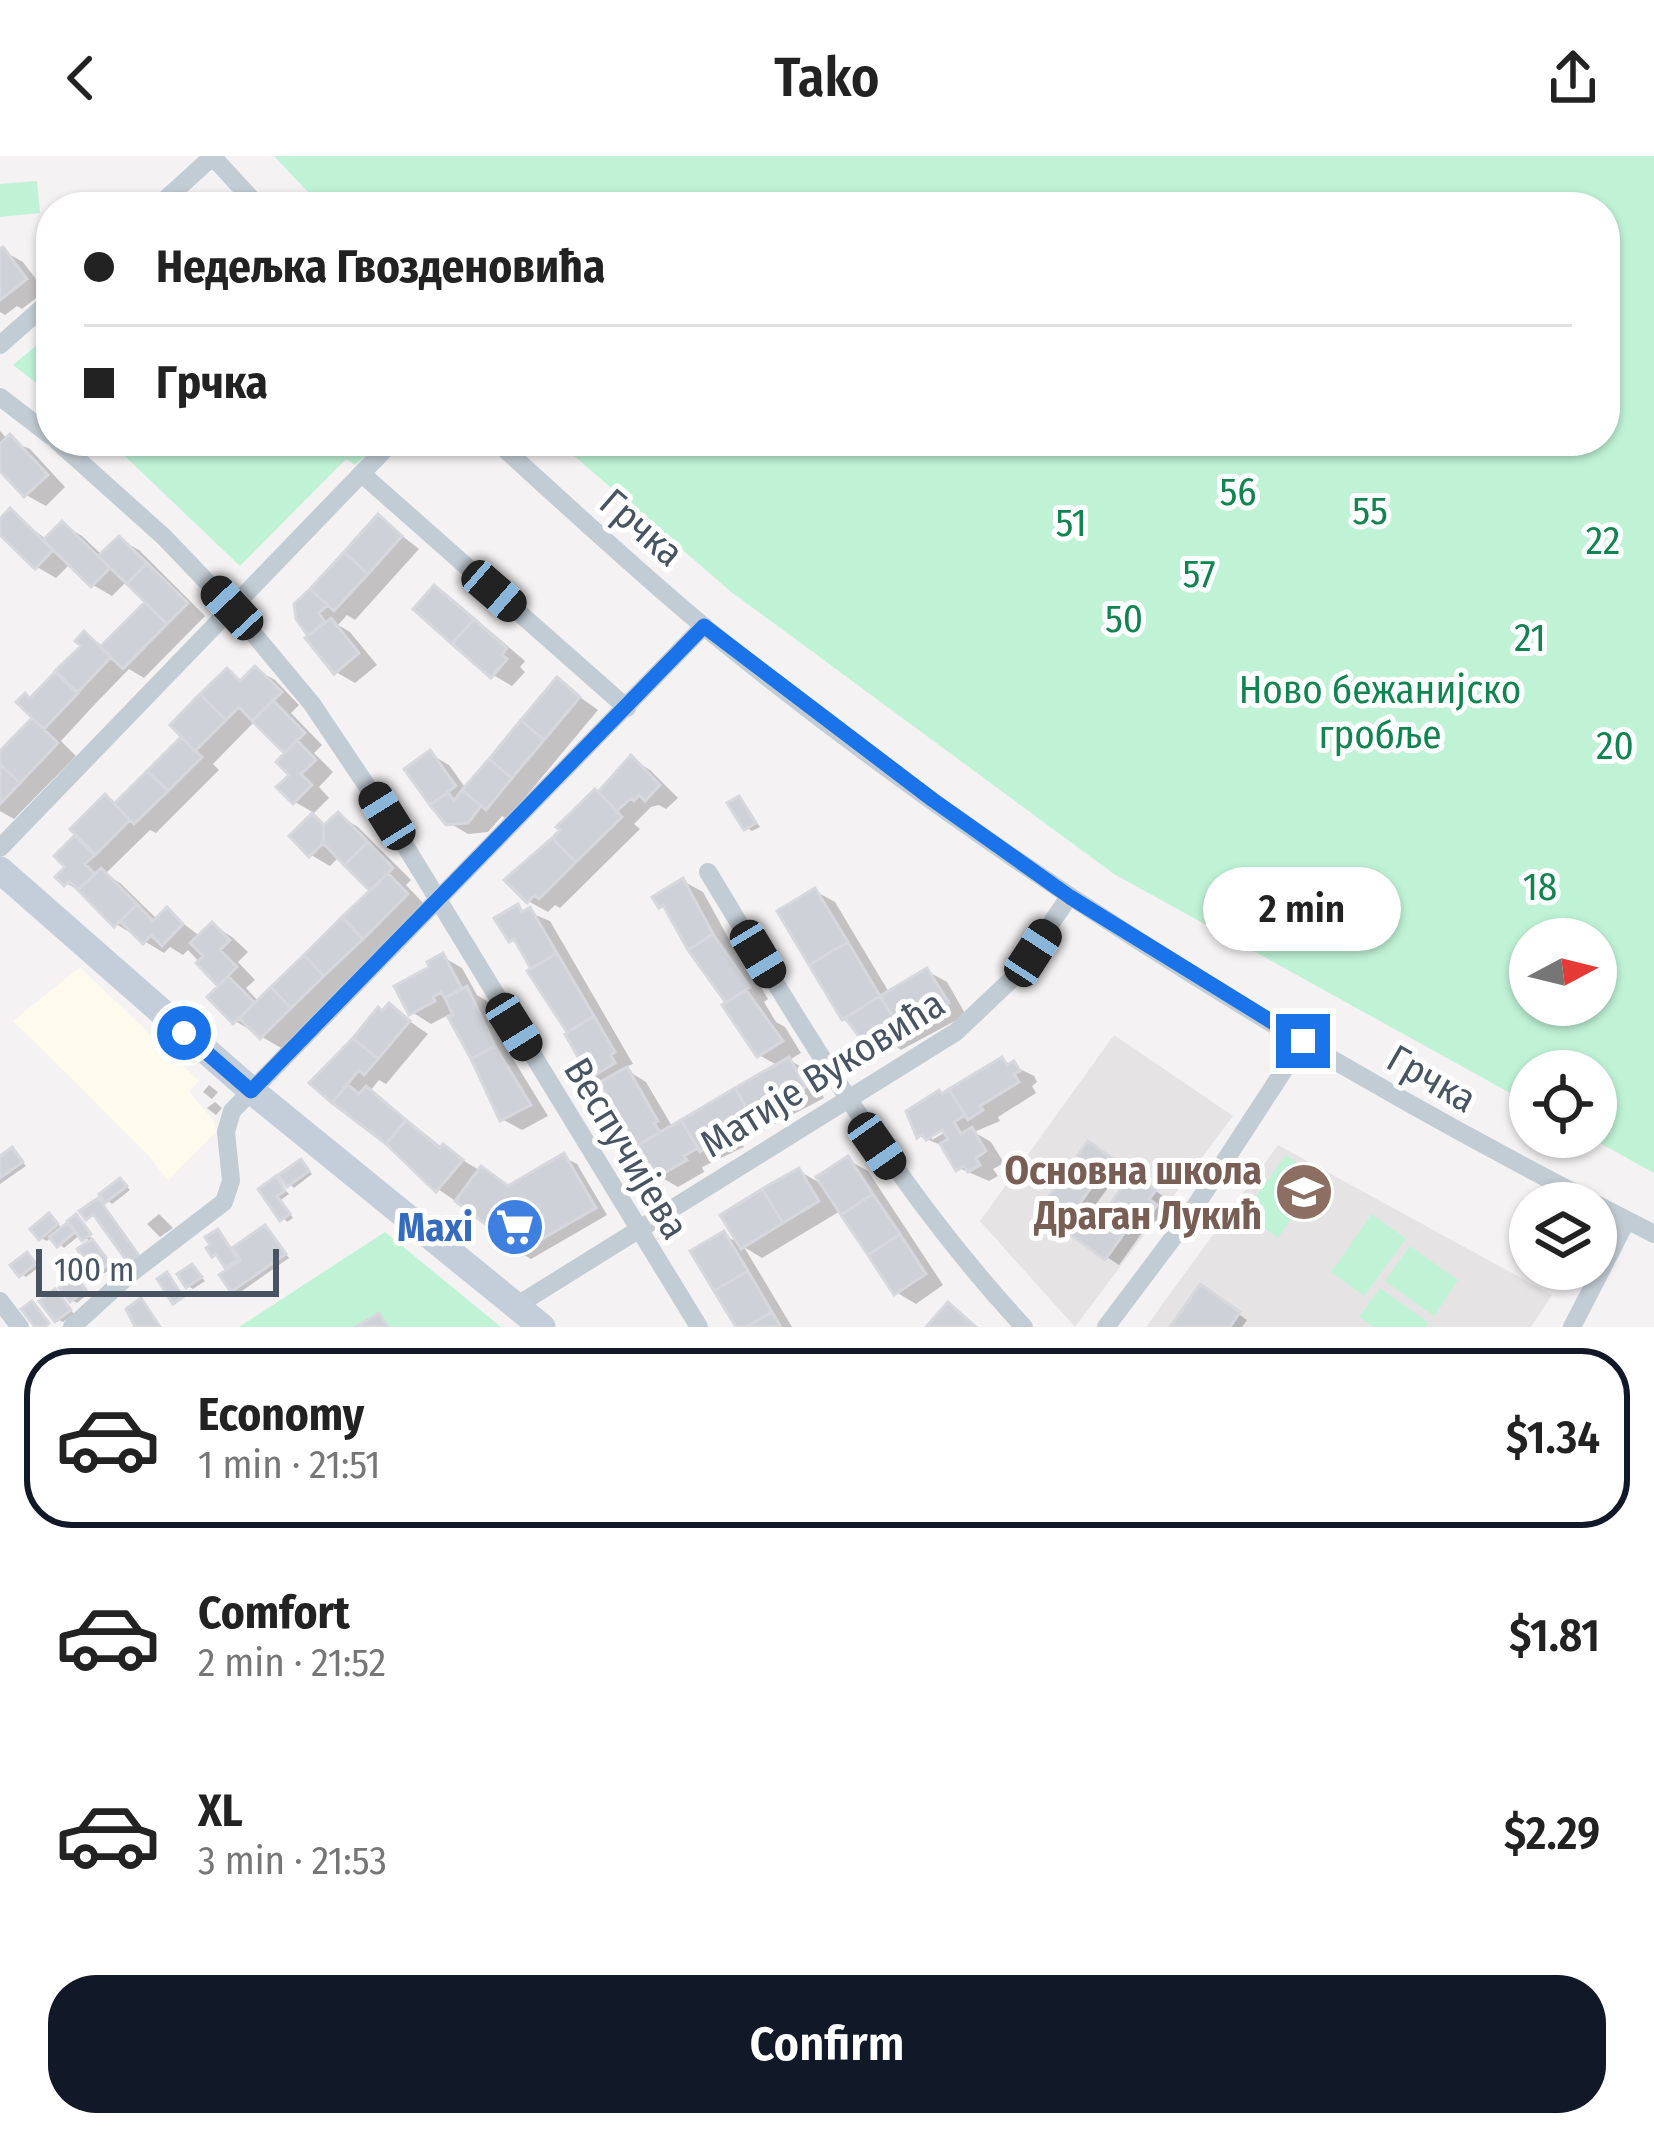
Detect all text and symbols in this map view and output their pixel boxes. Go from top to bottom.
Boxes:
icon: back [48,45,114,111]
icon: share [1540,45,1606,111]
text: Tako [774,46,880,110]
text: Недељка Гвозденовића [156,240,605,294]
text: Грчка [156,356,268,410]
park label: 56 [1219,469,1257,515]
street label: Грчка [590,479,692,576]
park label: 55 [1352,488,1388,534]
park label: 51 [1055,500,1087,546]
park label: 22 [1586,518,1620,564]
park label: 57 [1183,551,1215,597]
car [455,554,533,628]
car [194,569,270,647]
park label: 50 [1105,596,1143,642]
park label: 21 [1514,615,1546,661]
park label: Ново бежанијско гробље [1239,667,1521,758]
park label: 20 [1596,723,1634,769]
car [353,776,421,856]
park label: 18 [1523,864,1557,910]
callout: 2 min [1204,867,1402,951]
text: 2 min [1259,886,1345,932]
car [998,913,1068,993]
car [724,914,792,994]
north arrow [1509,918,1617,1026]
map controls [1509,918,1617,1290]
street label: Матије Вуковића [692,980,953,1167]
car [480,987,548,1067]
route start [157,1006,211,1060]
route end [1276,1014,1330,1068]
street label: Грчка [1379,1035,1484,1122]
street label: Веспучијева [554,1050,698,1247]
button: locate [1509,1050,1617,1158]
car [842,1106,912,1186]
place label: Основна школа Драган Лукић [1004,1148,1262,1239]
school or university icon: Основна школа Драган Лукић [1273,1161,1335,1223]
button: layers [1509,1182,1617,1290]
supermarket icon: Maxi [484,1196,546,1258]
place label: Maxi [397,1205,473,1251]
scale bar [36,1243,279,1296]
text: 100 m [54,1250,134,1290]
icon: car [54,1384,162,1492]
text: Economy [198,1388,364,1442]
text: $1.34 [1506,1411,1600,1465]
text: 1 min · 21:51 [198,1442,381,1488]
icon: car [54,1582,162,1690]
text: Comfort [198,1586,350,1640]
text: $1.81 [1509,1609,1600,1663]
text: 2 min · 21:52 [198,1640,386,1686]
icon: car [54,1780,162,1888]
text: XL [198,1784,243,1838]
text: $2.29 [1504,1807,1600,1861]
text: 3 min · 21:53 [198,1838,387,1884]
button: Confirm [48,1975,1606,2113]

